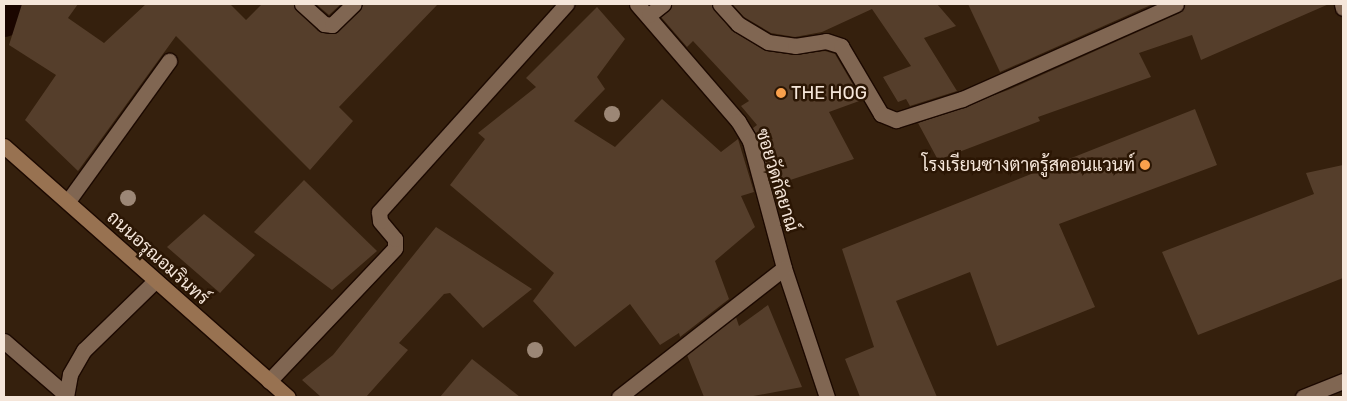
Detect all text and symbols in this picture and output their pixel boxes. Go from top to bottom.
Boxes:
place label: THE HOG [791,82,867,104]
marker: THE HOG [775,87,787,99]
street label: ซอยวัดกัลยาณ์ [751,126,803,234]
place label: โรงเรียนซางตาครู้สคอนแวนท์ [922,154,1135,176]
marker: โรงเรียนซางตาครู้สคอนแวนท์ [1139,159,1151,171]
street label: ถนนอรุณอมรินทร์ [102,206,214,310]

